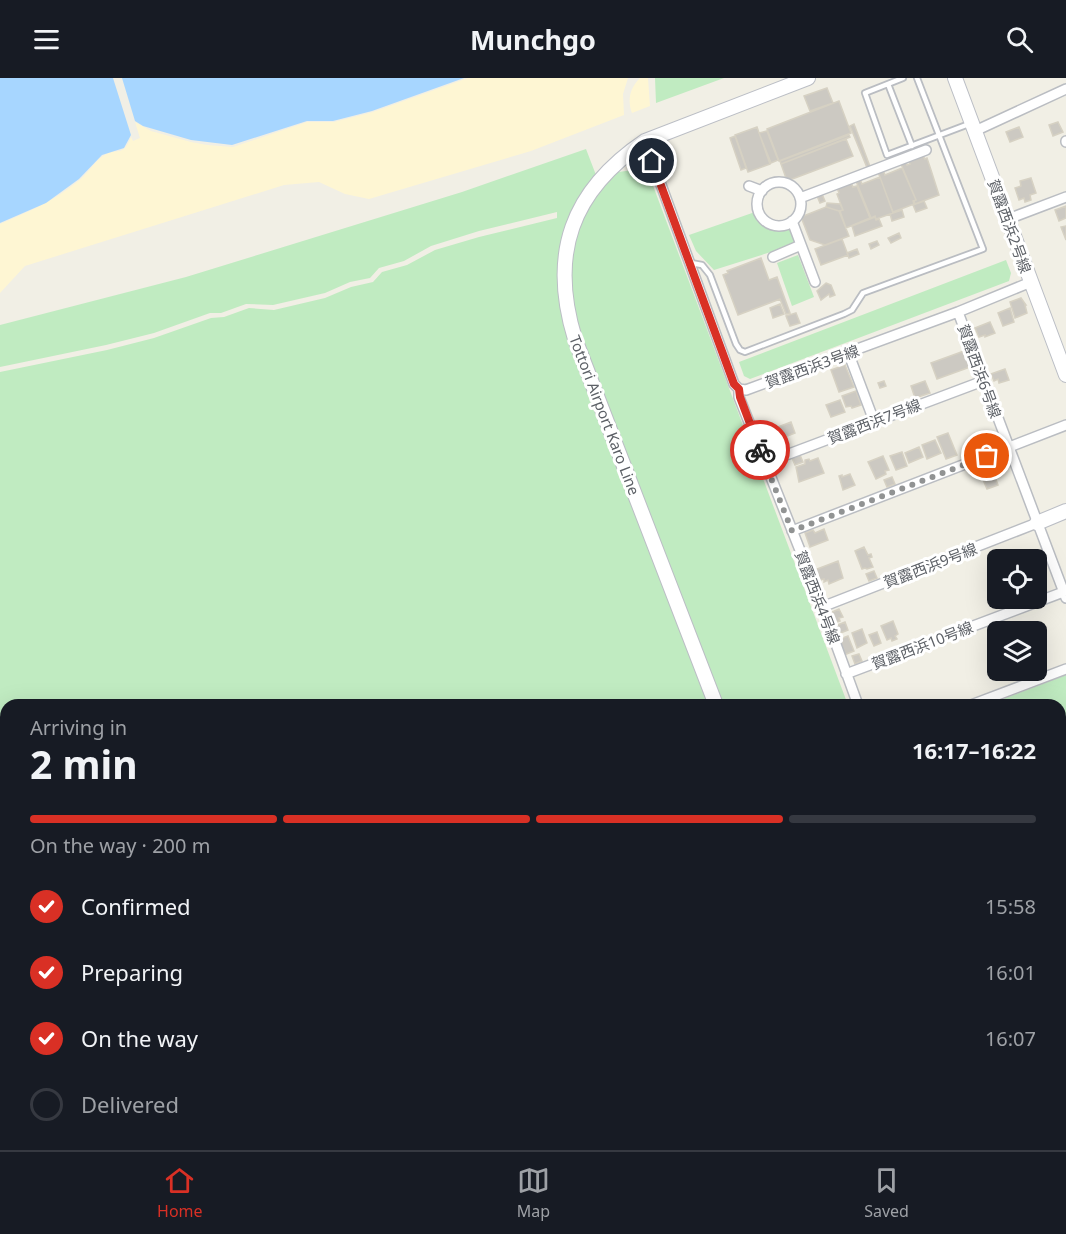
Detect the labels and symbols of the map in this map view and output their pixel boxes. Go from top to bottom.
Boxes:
pin [626,135,677,186]
street label: 賀露西浜2号線 [984,176,1036,276]
street label: 賀露西浜6号線 [954,321,1006,421]
street label: Tottori Airport Karo Line [565,332,645,498]
street label: 賀露西浜3号線 [762,340,862,392]
street label: 賀露西浜7号線 [824,394,924,448]
courier [730,420,790,480]
pin [961,430,1012,481]
street label: 賀露西浜9号線 [880,538,980,592]
street label: 賀露西浜4号線 [791,547,845,647]
street label: 賀露西浜10号線 [868,616,976,674]

